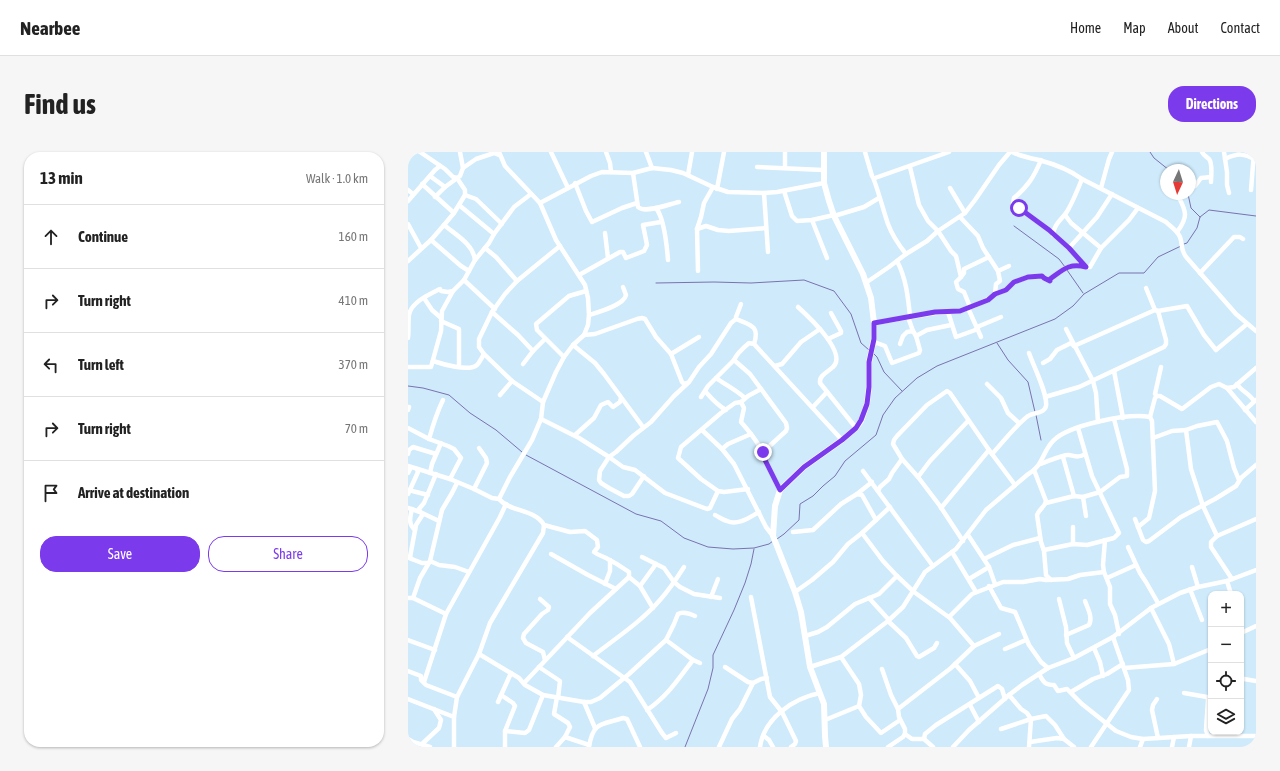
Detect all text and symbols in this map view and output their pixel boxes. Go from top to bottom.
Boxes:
text: Nearbee [20,17,80,39]
text: Home [1070,20,1101,36]
text: Map [1123,20,1146,36]
text: About [1168,20,1199,36]
text: Contact [1221,20,1260,36]
button: Directions [1168,86,1256,122]
text: Find us [24,88,96,120]
north arrow [1160,164,1196,200]
text: 13 min [40,168,83,188]
text: Walk · 1.0 km [306,171,368,186]
route start [1010,199,1028,217]
icon: ahead [40,226,62,248]
text: Continue [78,228,128,245]
text: 160 m [339,229,368,244]
icon: right [40,290,62,312]
text: Turn right [78,292,131,309]
text: 410 m [339,293,368,308]
icon: left [40,354,62,376]
text: Turn left [78,356,124,373]
text: 370 m [339,357,368,372]
icon: right [40,418,62,440]
text: Turn right [78,420,131,437]
text: 70 m [345,421,368,436]
route end [754,443,772,461]
icon: arrive [40,482,62,504]
text: Arrive at destination [78,484,189,501]
button: Save [40,536,200,572]
button: Share [208,536,368,572]
map controls [1208,591,1244,735]
button: + [1208,591,1244,627]
button: − [1208,627,1244,663]
button: locate [1208,663,1244,699]
button: layers [1208,699,1244,735]

